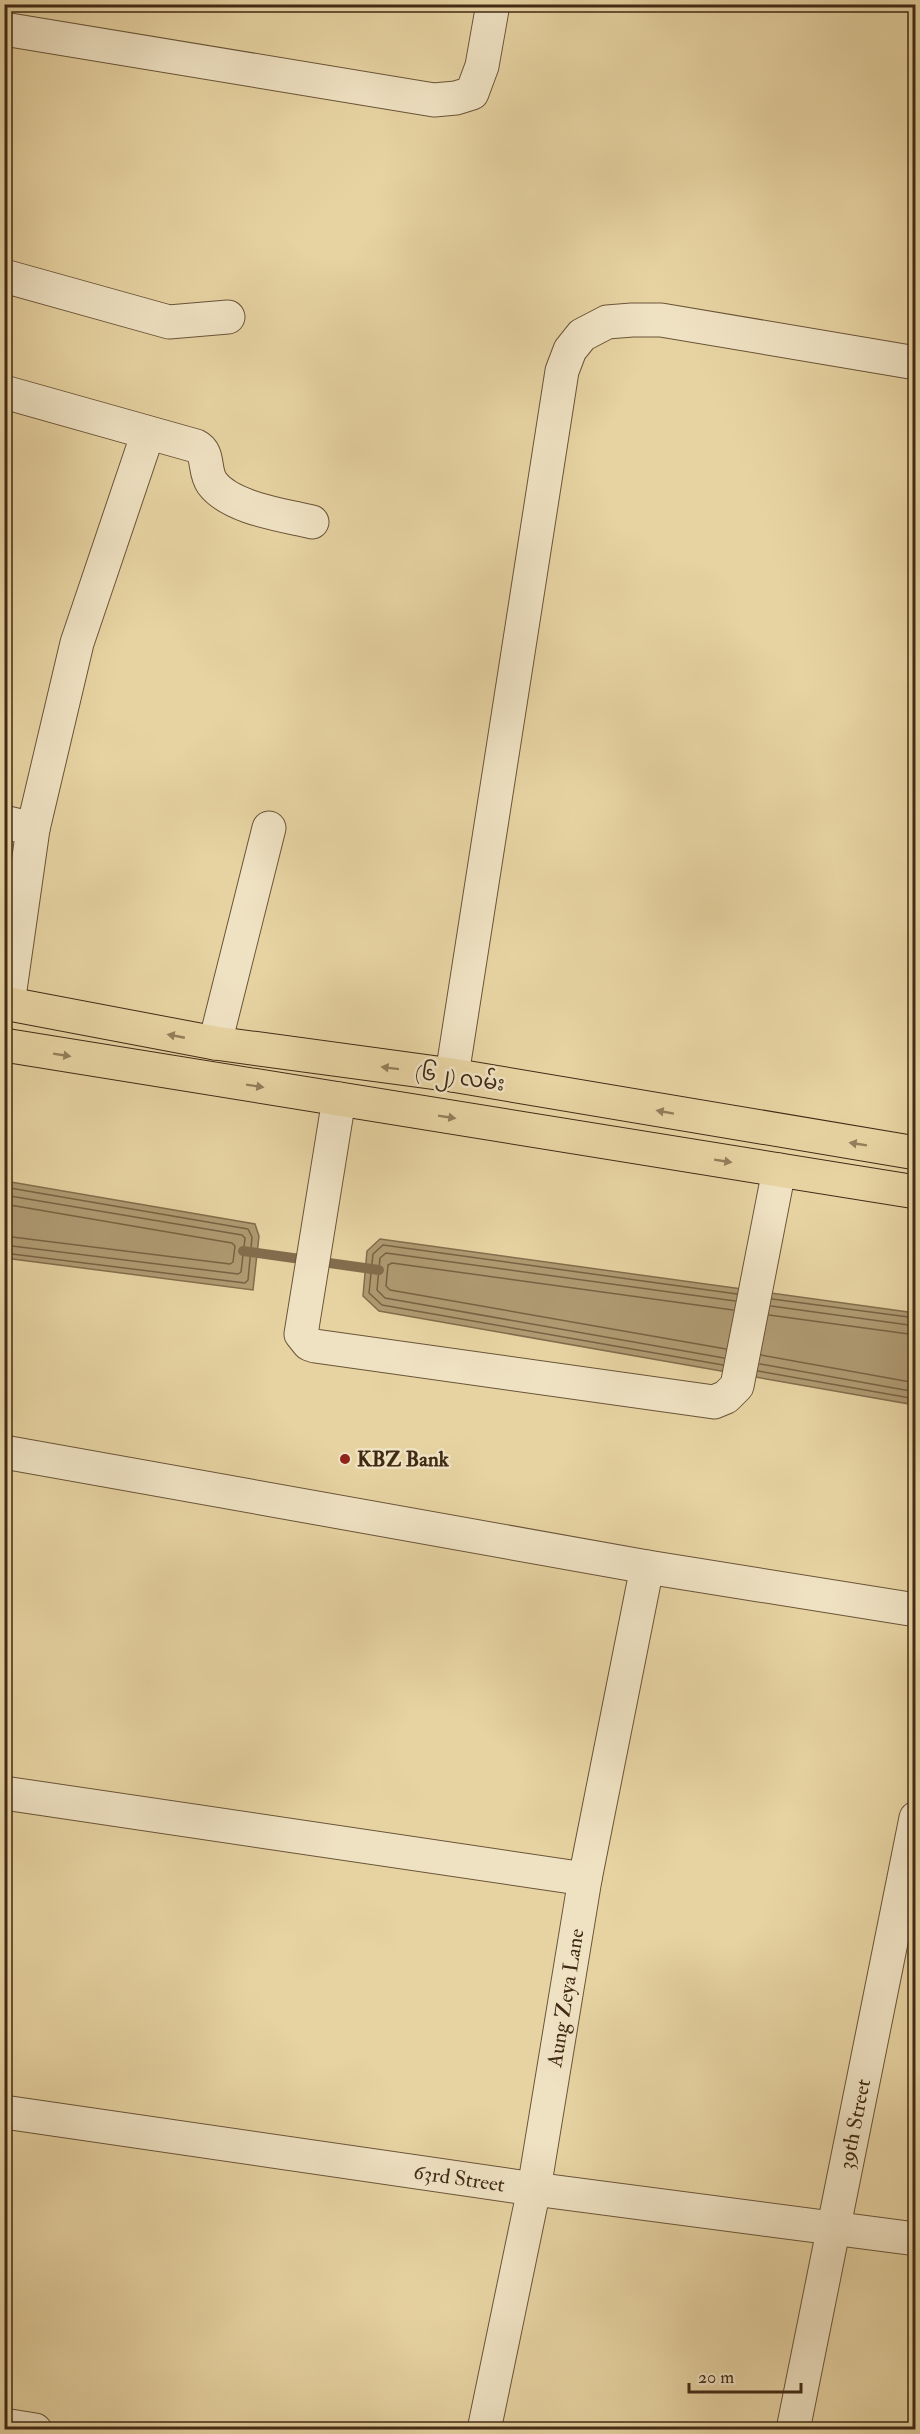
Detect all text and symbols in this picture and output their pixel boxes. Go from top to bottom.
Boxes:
one-way arrow [167,1031,186,1040]
one-way arrow [53,1050,72,1059]
street label: (၆၂) လမ်း [413,1055,507,1101]
one-way arrow [380,1063,399,1073]
one-way arrow [245,1081,264,1090]
one-way arrow [656,1107,675,1116]
one-way arrow [438,1113,457,1122]
one-way arrow [848,1139,867,1148]
one-way arrow [713,1157,732,1166]
place label: KBZ Bank [357,1446,450,1473]
marker: KBZ Bank [338,1452,352,1466]
street label: Aung Zeya Lane [541,1926,590,2070]
street label: 39th Street [832,2076,877,2172]
street label: 63rd Street [412,2158,507,2198]
scale bar [689,2356,802,2394]
text: 20 m [698,2366,734,2389]

